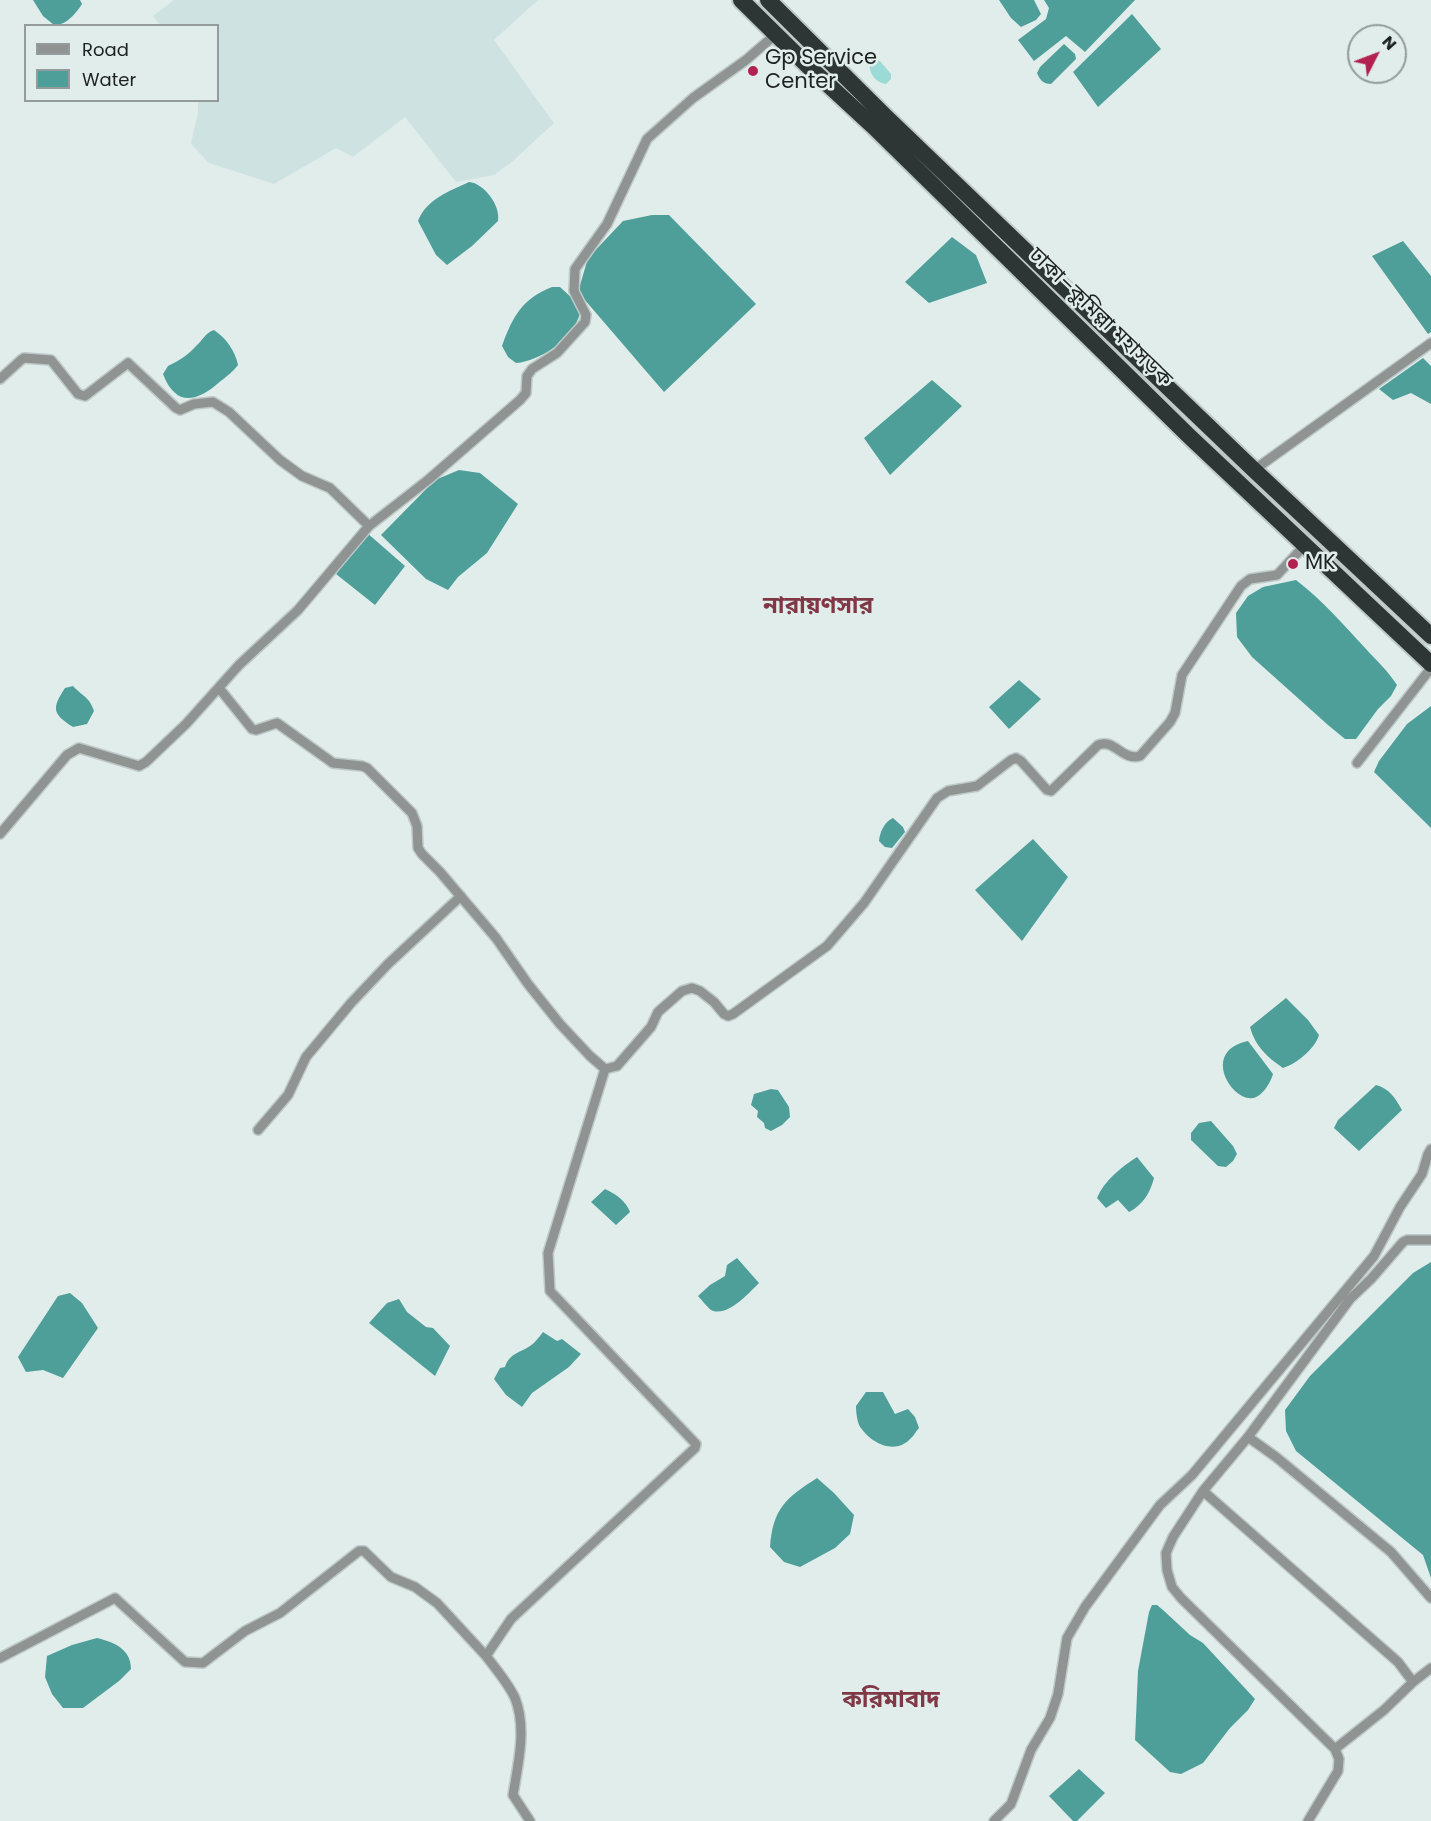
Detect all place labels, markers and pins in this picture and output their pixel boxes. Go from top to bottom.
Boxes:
place label: Gp Service Center [765,46,877,96]
marker: Gp Service Center [746,64,760,78]
place label: MK [1305,551,1336,577]
marker: MK [1286,557,1300,571]

